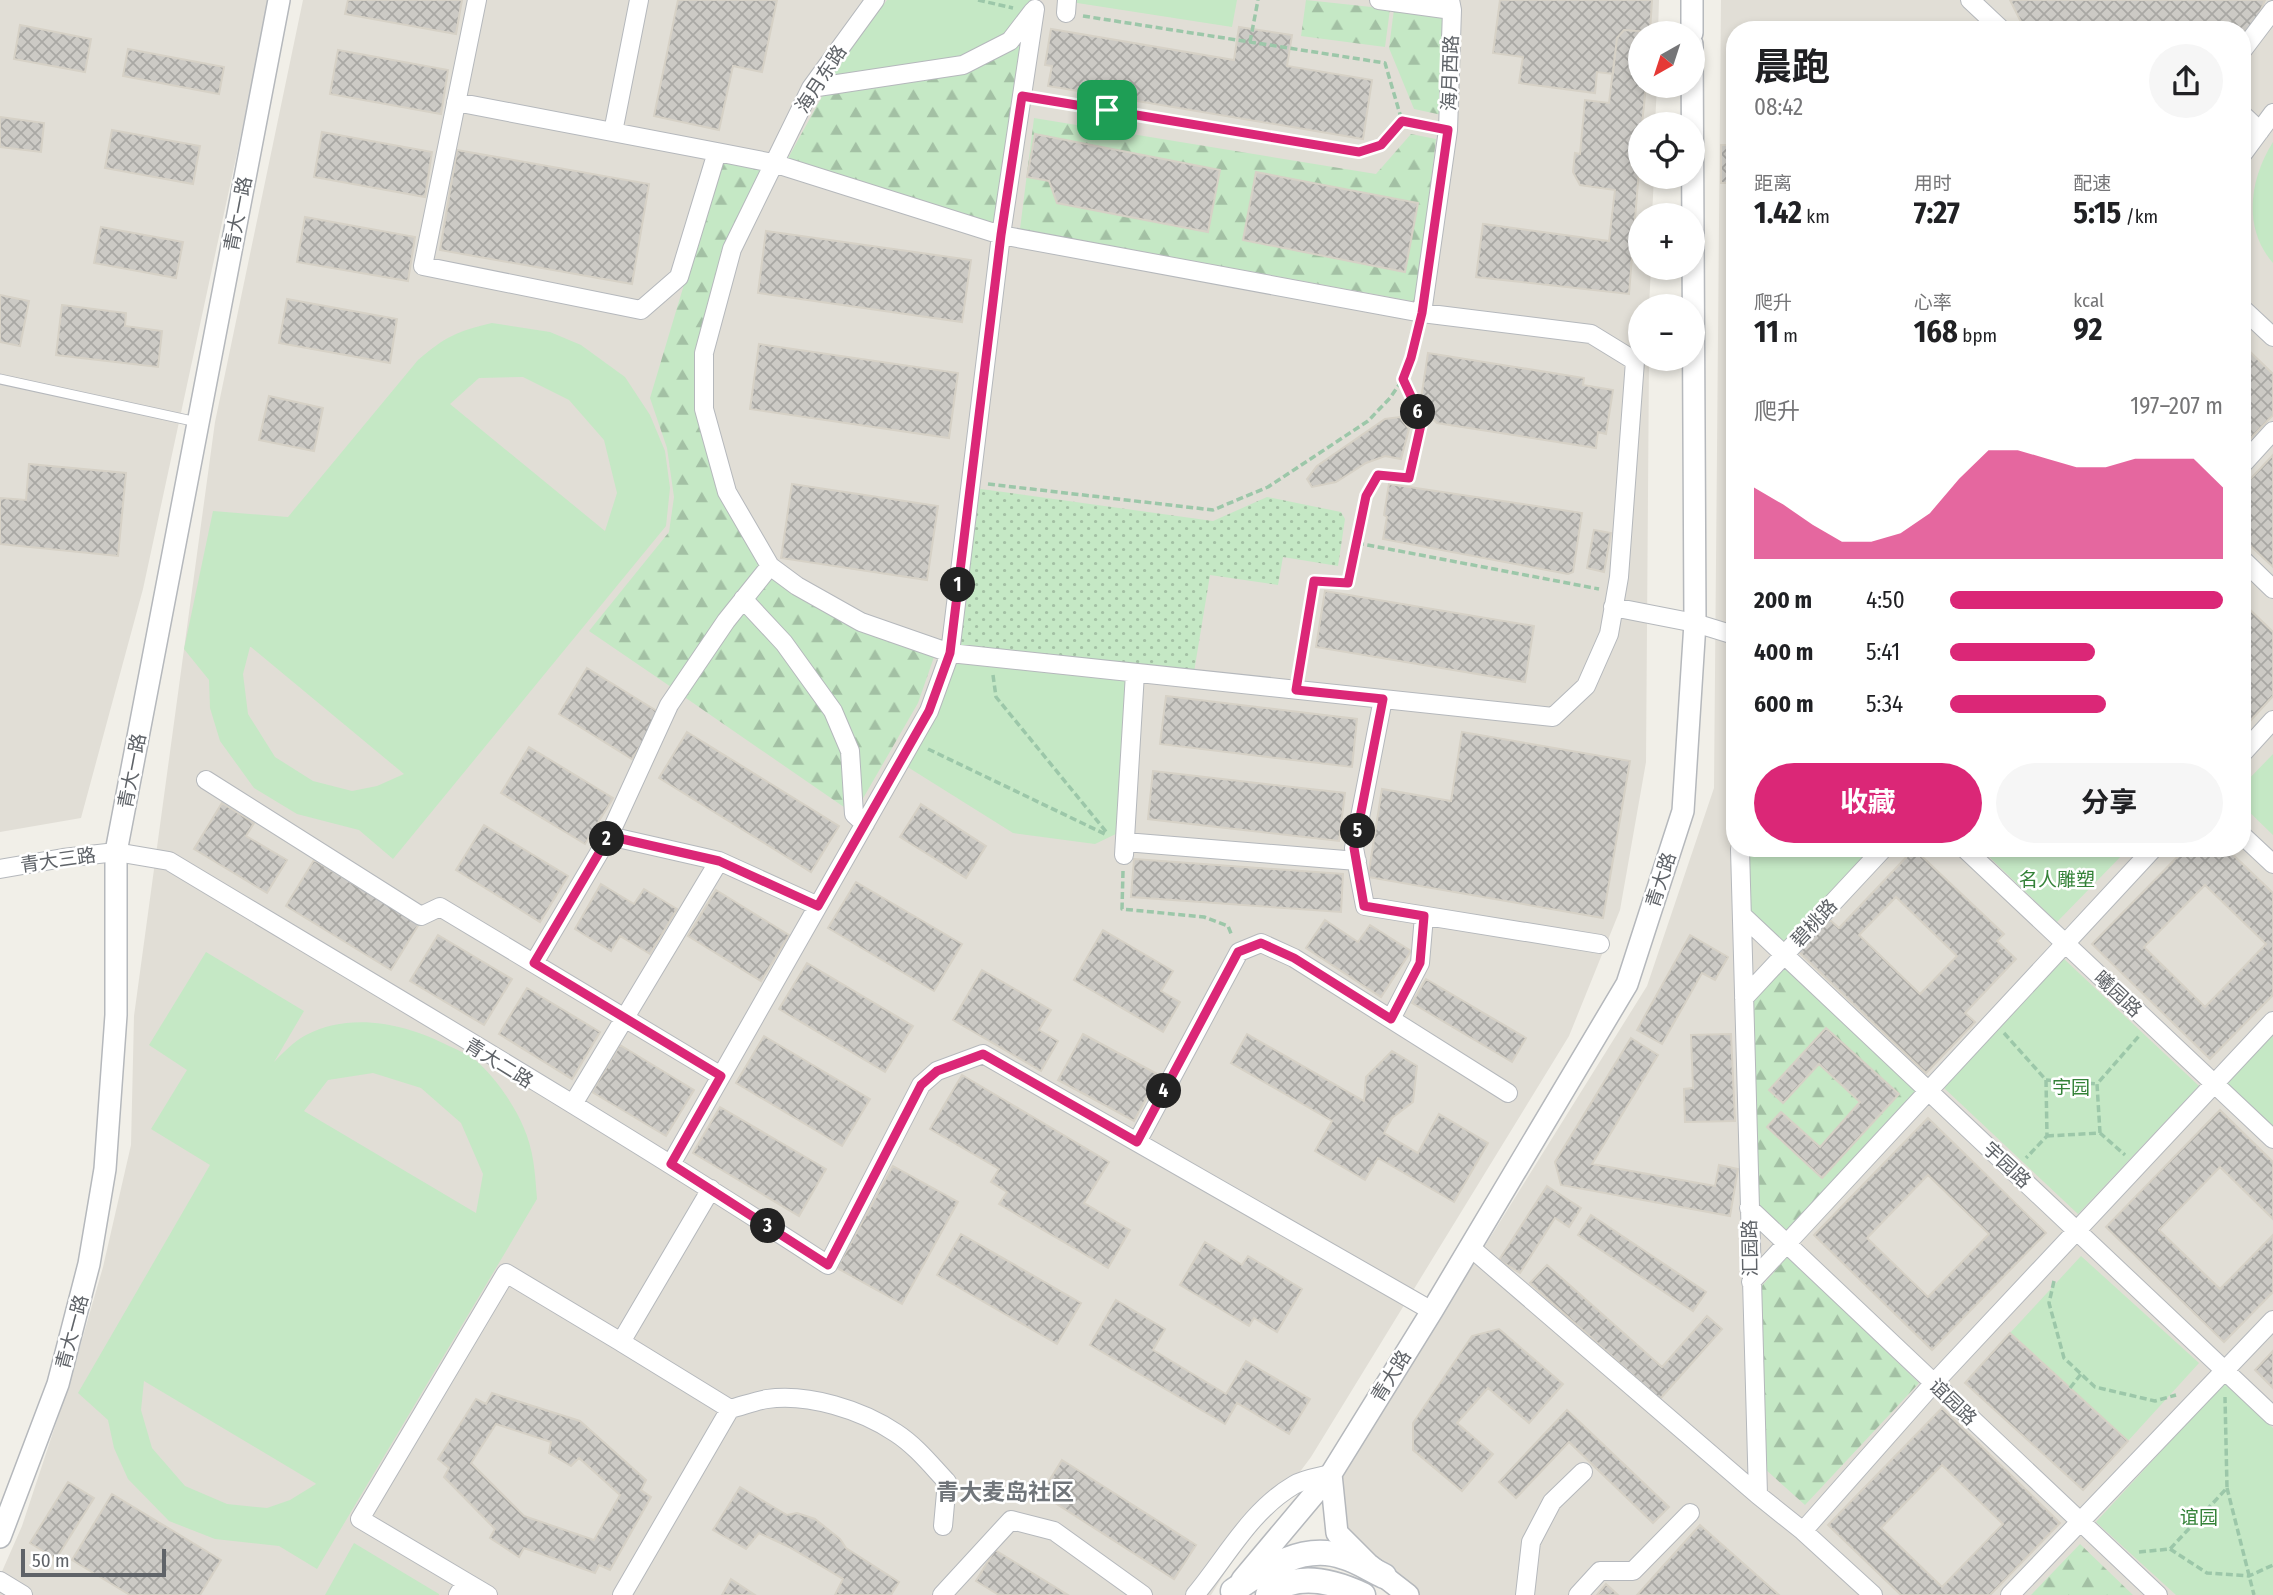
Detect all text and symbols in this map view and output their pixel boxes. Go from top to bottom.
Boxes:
north arrow [1628,21,1704,98]
map controls [1628,21,1705,371]
street label: 海月西路 [1437,35,1463,111]
street label: 海月东路 [791,41,851,117]
text: 晨跑 [1754,44,1830,90]
button: share [2149,44,2223,118]
pin [1077,80,1137,140]
icon: arrive [1088,91,1126,129]
text: 08:42 [1754,93,1803,121]
button: locate [1628,112,1705,189]
text: 距离 [1754,172,1792,195]
text: 用时 [1914,172,1952,195]
text: 配速 [2073,172,2111,195]
street label: 青大一路 [219,174,257,254]
text: 1.42 [1754,195,1802,231]
text: 7:27 [1914,195,1960,231]
text: 5:15 [2073,195,2121,231]
button: + [1628,203,1705,280]
text: km [1802,205,1830,228]
text: /km [2121,205,2158,228]
text: kcal [2073,289,2104,312]
text: 爬升 [1754,291,1792,314]
text: 心率 [1914,291,1952,314]
button: − [1628,294,1705,371]
text: 92 [2073,312,2102,348]
text: 11 [1754,314,1779,350]
text: 168 [1914,314,1958,350]
text: m [1779,324,1798,347]
text: bpm [1958,324,1997,347]
text: 197–207 m [2130,392,2223,420]
pin: 6 [1400,394,1436,430]
text: 爬升 [1754,397,1800,425]
text: 6 [1413,400,1422,423]
pin: 1 [940,568,976,602]
text: 1 [953,573,962,596]
text: 200 m [1754,586,1812,614]
text: 4:50 [1866,586,1905,614]
text: 400 m [1754,638,1813,666]
text: 5:41 [1866,638,1900,666]
text: 600 m [1754,690,1813,718]
text: 5:34 [1866,690,1903,718]
street label: 青大一路 [113,731,151,811]
button: 收藏 [1754,763,1982,843]
button: 分享 [1996,763,2223,843]
pin: 5 [1340,814,1376,848]
text: 5 [1353,819,1362,842]
pin: 2 [590,822,624,856]
text: 2 [602,827,611,850]
street label: 青大三路 [19,843,97,877]
street label: 青大路 [1641,849,1681,911]
park label: 名人雕塑 [2019,868,2095,891]
street label: 碧桃路 [1786,894,1842,952]
street label: 曦园路 [2089,966,2147,1022]
street label: 青大二路 [461,1033,537,1093]
pin: 4 [1146,1074,1182,1108]
park label: 宇园 [2052,1076,2090,1099]
text: 4 [1159,1079,1168,1102]
street label: 宇园路 [1978,1137,2036,1193]
pin: 3 [750,1208,786,1244]
text: 3 [763,1214,772,1237]
street label: 汇园路 [1738,1219,1762,1277]
street label: 青大一路 [51,1292,93,1372]
street label: 青大路 [1366,1346,1416,1406]
street label: 谊园路 [1925,1374,1981,1430]
district label: 青大麦岛社区 [936,1478,1074,1506]
park label: 谊园 [2180,1506,2218,1529]
scale bar [21,1546,166,1578]
text: 50 m [32,1549,70,1572]

